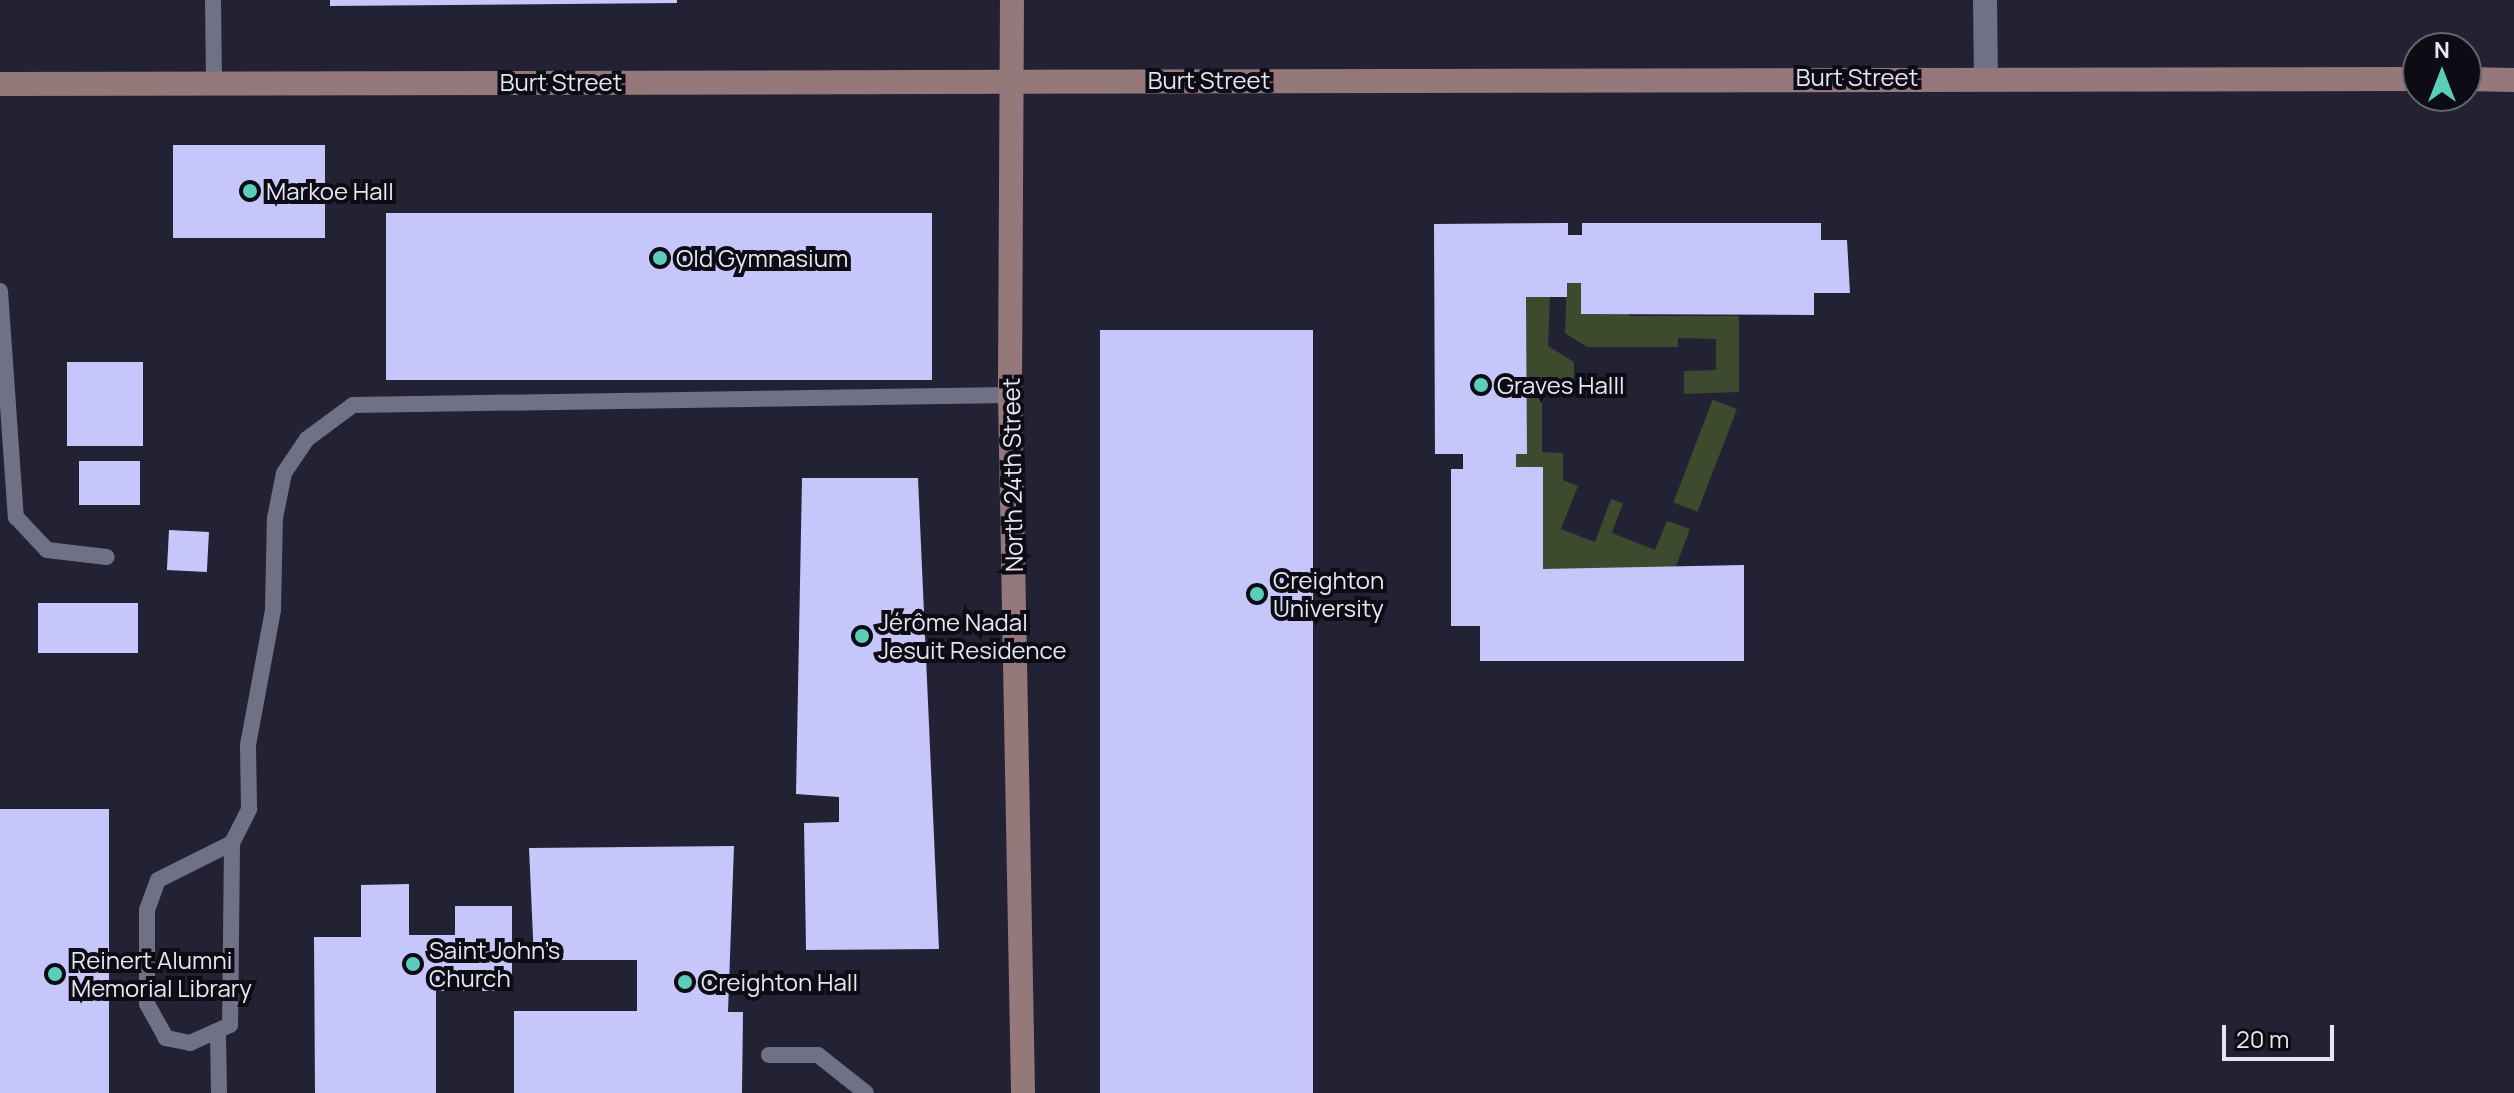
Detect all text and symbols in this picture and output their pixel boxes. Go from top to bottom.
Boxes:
north arrow [2402,32,2482,112]
text: N [2434,35,2450,65]
street label: Burt Street [1796,63,1918,91]
street label: Burt Street [1148,66,1270,94]
street label: Burt Street [500,68,622,96]
place label: Markoe Hall [266,177,394,205]
marker: Markoe Hall [241,182,259,200]
place label: Old Gymnasium [676,244,848,272]
marker: Old Gymnasium [651,249,669,267]
place label: Graves Halll [1497,371,1625,399]
marker: Graves Halll [1472,376,1490,394]
street label: North 24th Street [996,378,1028,572]
place label: Creighton University [1273,566,1384,622]
marker: Creighton University [1248,585,1266,603]
place label: Jérôme Nadal Jesuit Residence [878,608,1066,664]
marker: Jérôme Nadal Jesuit Residence [853,627,871,645]
place label: Saint John’s Church [429,936,560,992]
place label: Reinert Alumni Memorial Library [71,946,252,1002]
marker: Saint John’s Church [404,955,422,973]
marker: Reinert Alumni Memorial Library [46,965,64,983]
place label: Creighton Hall [701,968,858,996]
marker: Creighton Hall [676,973,694,991]
scale bar [2226,1009,2338,1059]
text: 20 m [2236,1022,2289,1055]

